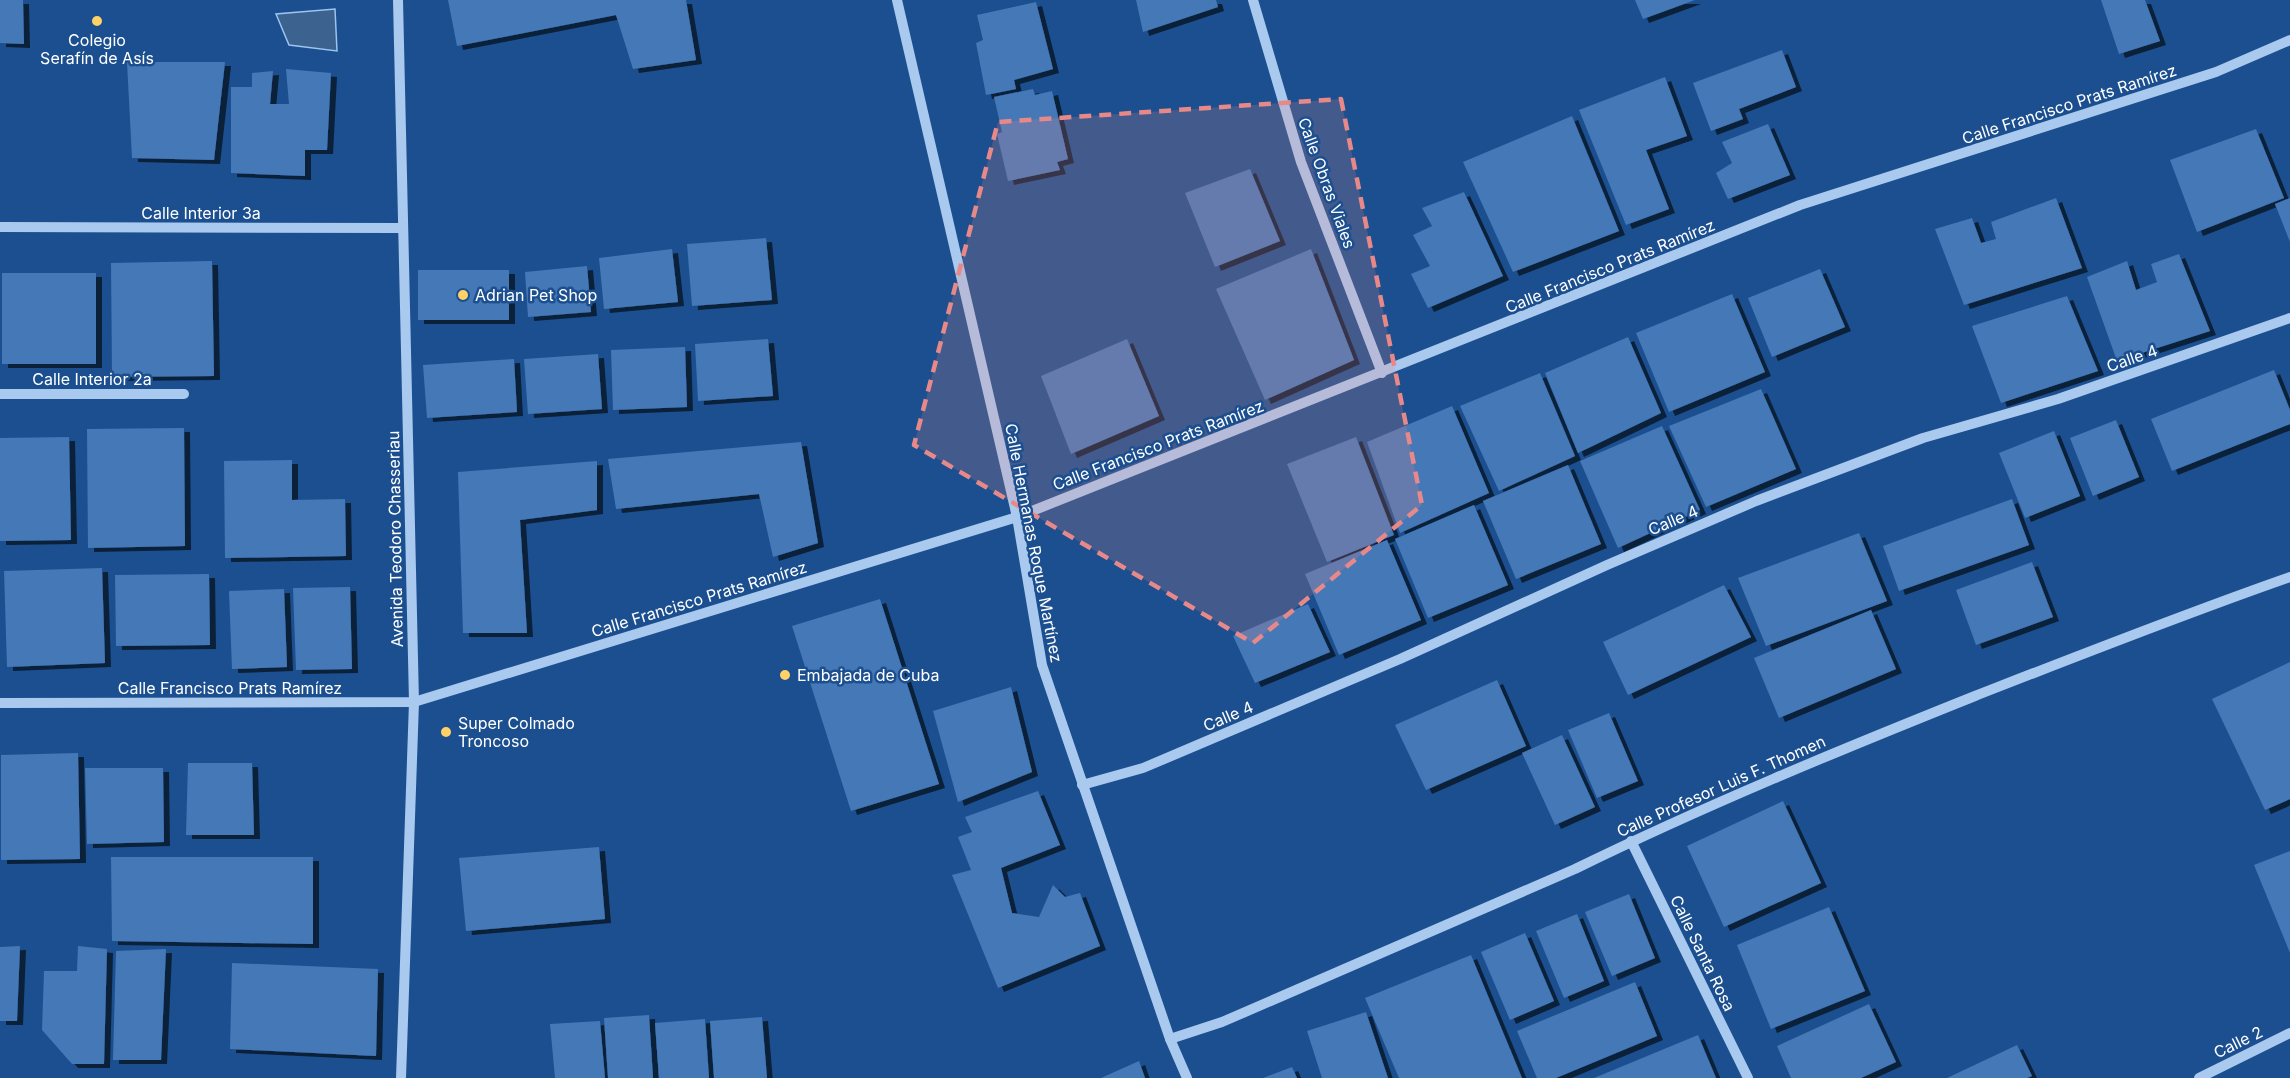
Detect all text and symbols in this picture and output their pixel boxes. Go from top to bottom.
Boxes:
marker: Colegio Serafín de Asís [90,14,104,28]
place label: Colegio Serafín de Asís [40,30,154,68]
street label: Calle Francisco Prats Ramírez [1959,60,2179,148]
street label: Calle Obras Viales [1294,115,1360,251]
street label: Calle Interior 3a [141,203,261,223]
street label: Calle Francisco Prats Ramírez [1502,215,1718,317]
place label: Adrian Pet Shop [475,285,597,305]
marker: Adrian Pet Shop [456,288,470,302]
street label: Calle 4 [2104,340,2160,376]
street label: Calle Interior 2a [32,369,152,389]
street label: Calle Francisco Prats Ramírez [1050,395,1266,495]
street label: Calle Hermanas Roque Martínez [1001,422,1067,664]
street label: Avenida Teodoro Chasseriau [383,430,407,648]
street label: Calle 4 [1645,501,1701,539]
street label: Calle Francisco Prats Ramírez [589,557,809,641]
place label: Embajada de Cuba [797,665,939,685]
marker: Embajada de Cuba [778,668,792,682]
street label: Calle Francisco Prats Ramírez [118,678,342,698]
street label: Calle 4 [1200,697,1256,735]
place label: Super Colmado Troncoso [458,713,575,751]
marker: Super Colmado Troncoso [439,725,453,739]
street label: Calle Profesor Luis F. Thomen [1613,731,1829,841]
street label: Calle Santa Rosa [1666,892,1740,1014]
street label: Calle 2 [2210,1022,2266,1062]

